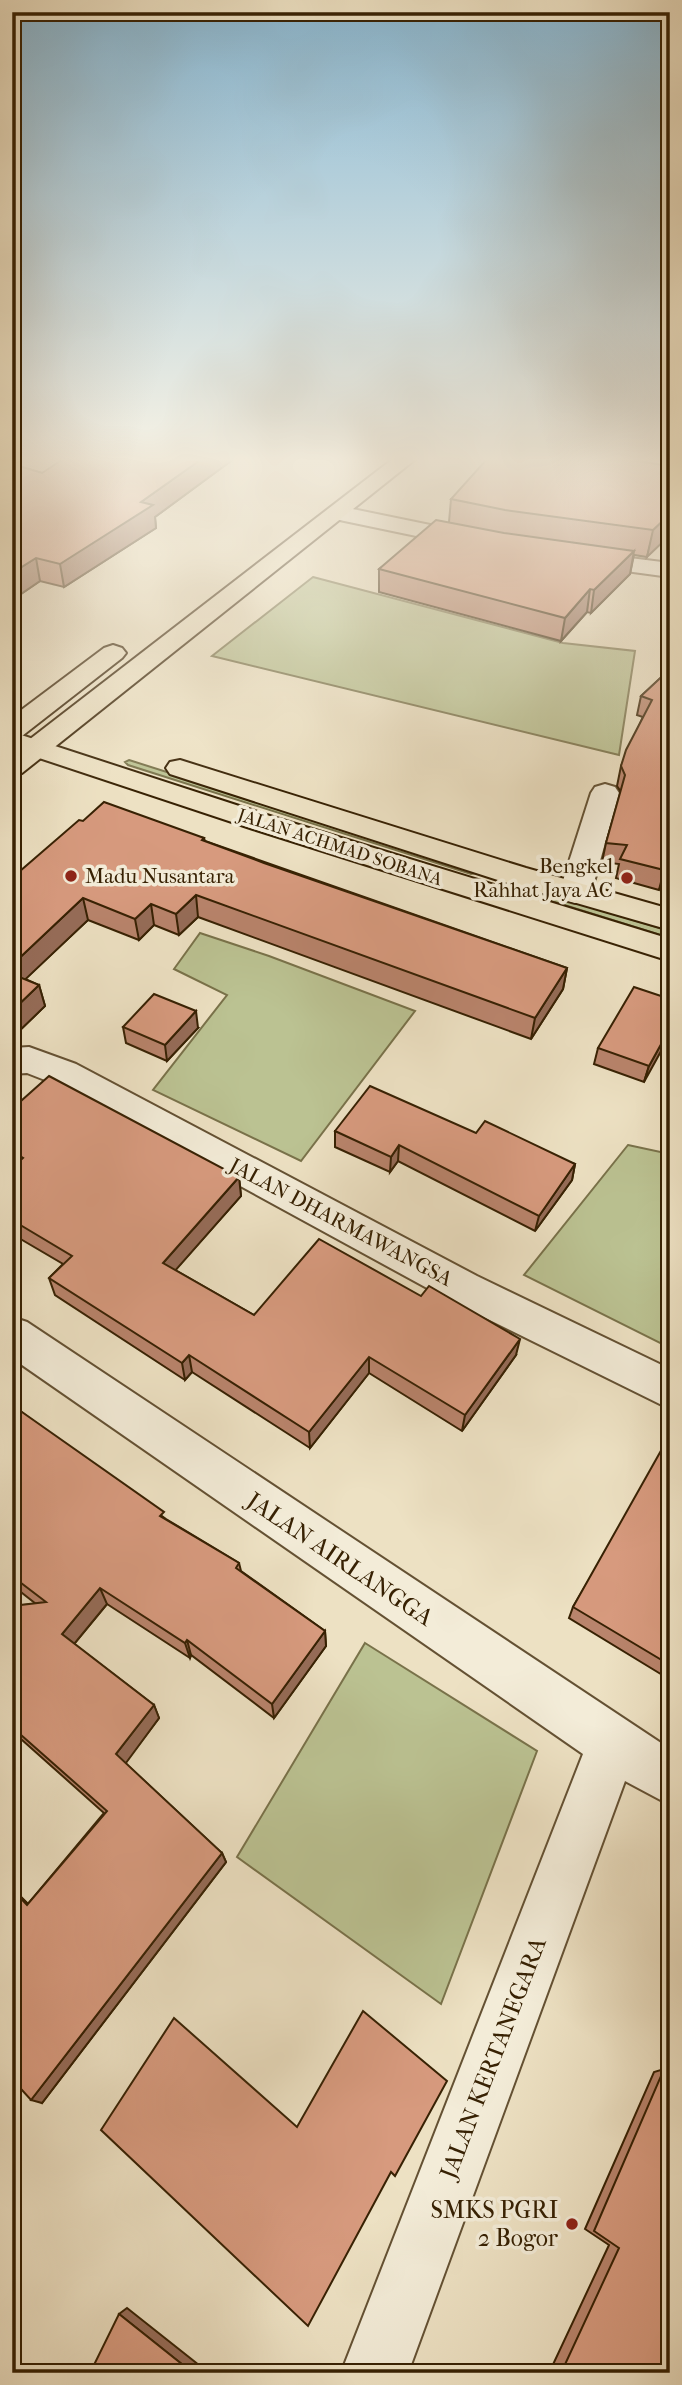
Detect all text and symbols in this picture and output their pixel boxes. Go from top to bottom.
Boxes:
street label: JALAN ACHMAD SOBANA [233,804,445,891]
place label: Bengkel Rahhat Jaya AC [473,854,613,902]
place label: Madu Nusantara [85,864,235,888]
marker: Madu Nusantara [63,868,79,884]
marker: Bengkel Rahhat Jaya AC [619,870,635,886]
street label: JALAN DHARMAWANGSA [224,1152,457,1291]
street label: JALAN AIRLANGGA [240,1485,439,1632]
street label: JALAN KERTANEGARA [433,1933,552,2185]
place label: SMKS PGRI 2 Bogor [431,2196,559,2252]
marker: SMKS PGRI 2 Bogor [564,2216,580,2232]

